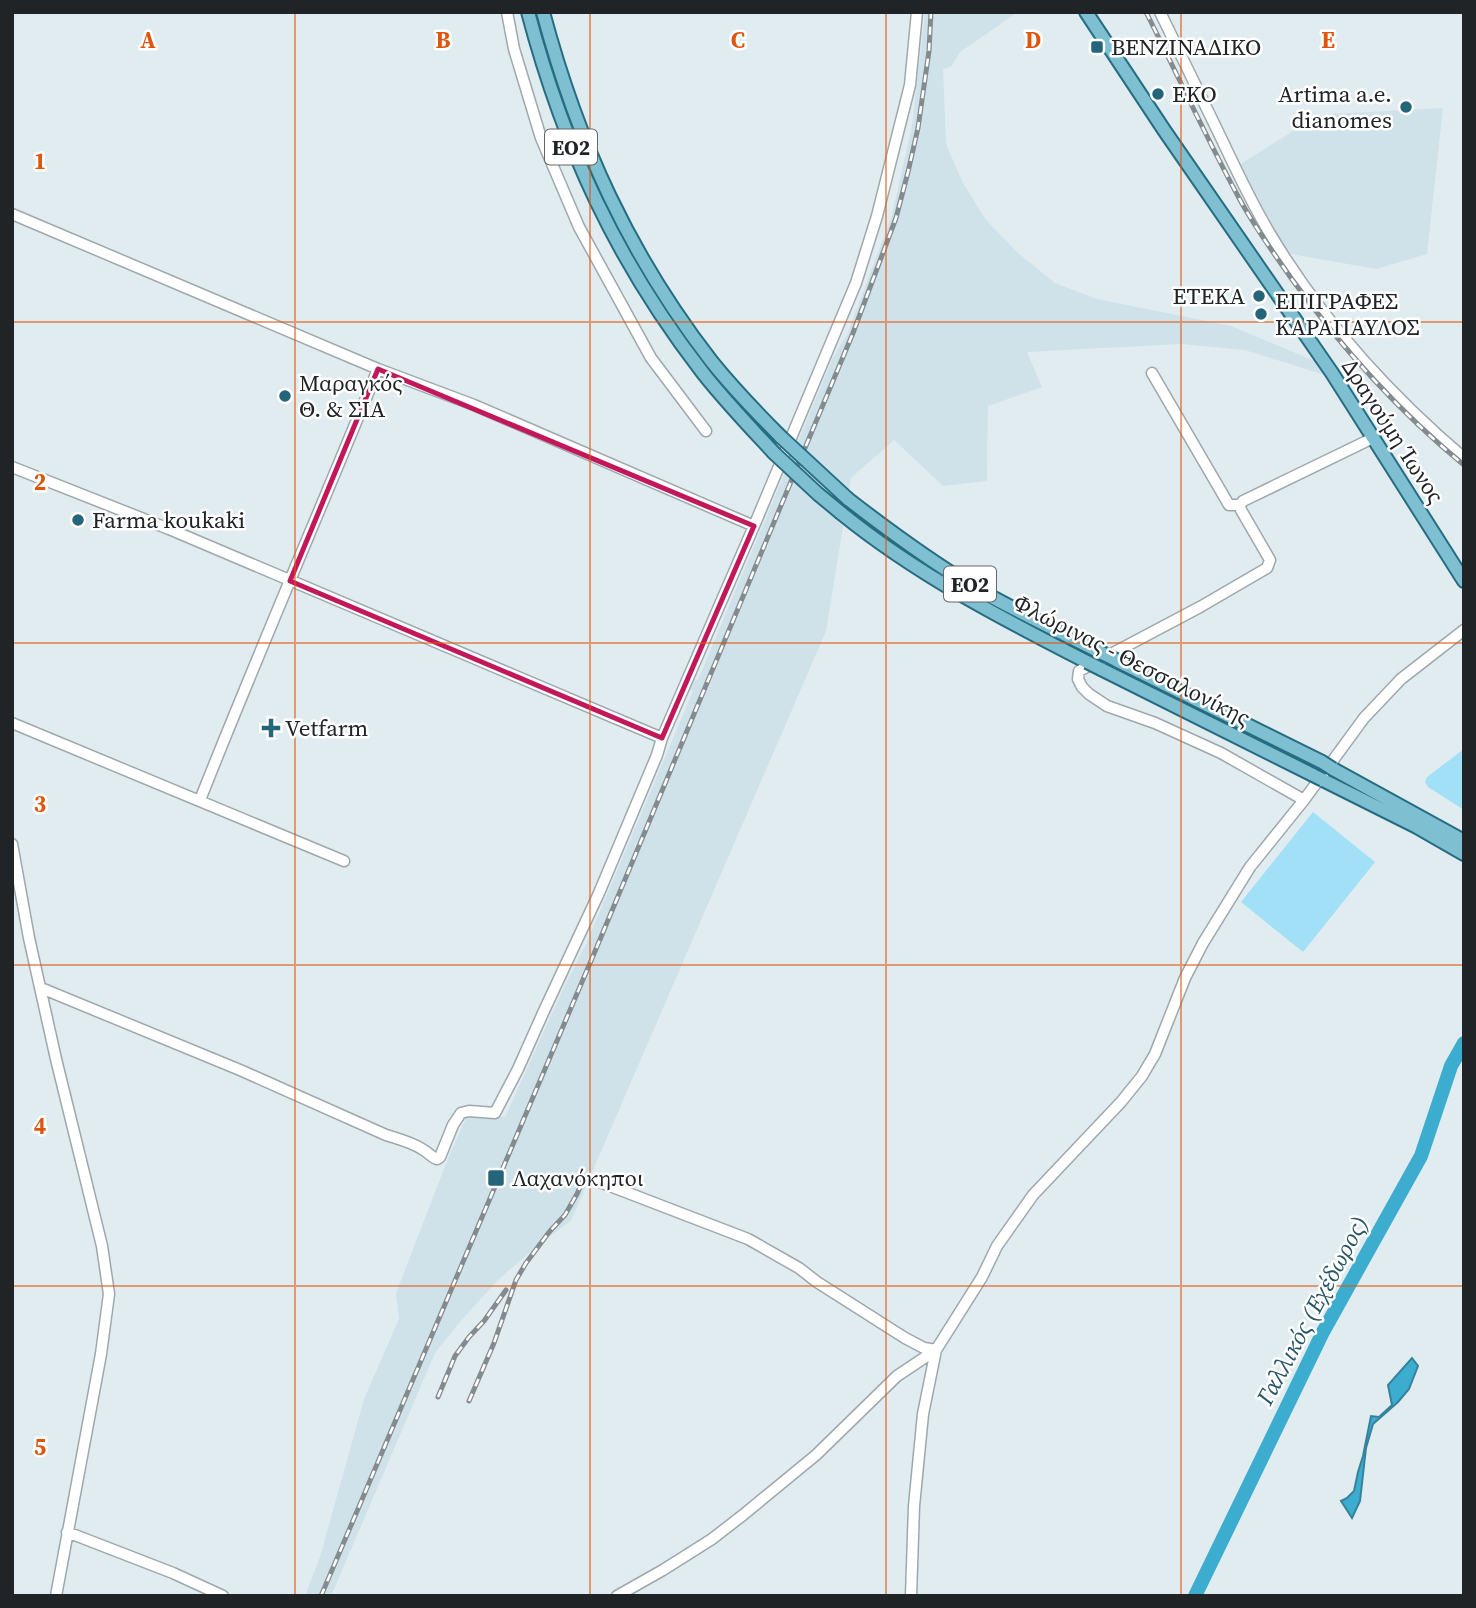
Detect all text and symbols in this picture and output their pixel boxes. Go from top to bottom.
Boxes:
text: A [140,24,156,56]
text: B [436,24,451,56]
text: C [731,24,745,56]
text: D [1025,24,1041,56]
text: E [1321,24,1335,56]
place label: ΒΕΝΖΙΝΑΔΙΚΟ [1111,31,1261,63]
marker: ΒΕΝΖΙΝΑΔΙΚΟ [1089,39,1105,55]
place label: EKO [1172,78,1217,110]
place label: Artima a.e. dianomes [1278,78,1392,136]
marker: EKO [1150,86,1166,102]
marker: Artima a.e. dianomes [1398,99,1414,115]
road number: ΕΟ2 [545,130,597,164]
text: 1 [34,145,46,177]
place label: ΕΤΕΚΑ [1173,280,1246,312]
place label: ΕΠΙΓΡΑΦΕΣ ΚΑΡΑΠΑΥΛΟΣ [1275,285,1419,343]
marker: ΕΤΕΚΑ [1251,288,1267,304]
marker: ΕΠΙΓΡΑΦΕΣ ΚΑΡΑΠΑΥΛΟΣ [1253,306,1269,322]
street label: Δραγούμη Ίωνος [1334,352,1452,510]
place label: Μαραγκός Θ. & ΣΙΑ [299,367,403,425]
marker: Μαραγκός Θ. & ΣΙΑ [277,388,293,404]
text: 2 [34,466,46,498]
place label: Farma koukaki [92,504,245,536]
marker: Farma koukaki [70,512,86,528]
road number: ΕΟ2 [944,566,996,602]
street label: Φλώρινας - Θεσσαλονίκης [1008,586,1256,734]
place label: Vetfarm [285,712,369,744]
marker: Vetfarm [263,720,279,736]
text: 3 [34,788,46,820]
text: 4 [34,1110,46,1142]
place label: Λαχανόκηποι [512,1162,644,1194]
marker: Λαχανόκηποι [486,1168,506,1188]
water label: Γαλλικός (Εχέδωρος) [1248,1210,1376,1411]
text: 5 [34,1431,46,1463]

